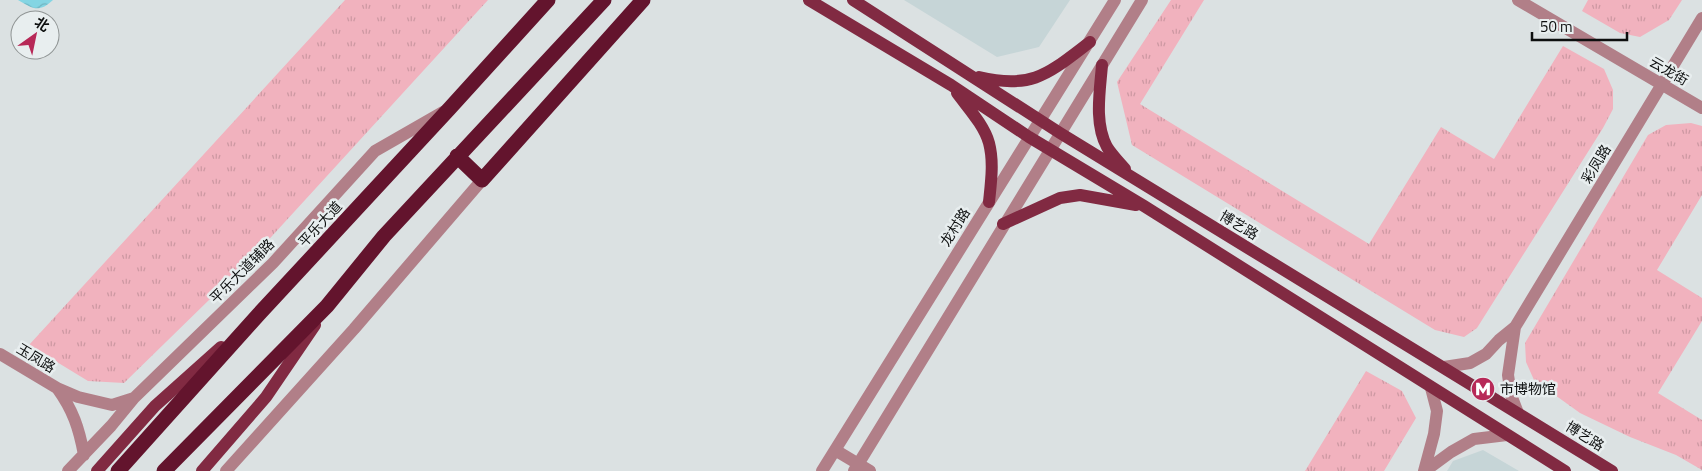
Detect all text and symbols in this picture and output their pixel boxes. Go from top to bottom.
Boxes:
north arrow [10,10,60,60]
scale bar [1532,10,1627,42]
text: 北 [31,11,54,36]
text: 50 m [1540,15,1573,38]
street label: 云龙街 [1646,51,1693,90]
street label: 彩凤路 [1576,140,1615,187]
street label: 平乐大道 [293,196,346,251]
street label: 龙村路 [935,203,975,250]
street label: 博艺路 [1216,205,1263,244]
street label: 平乐大道辅路 [205,234,279,308]
street label: 玉凤路 [13,338,60,377]
metro station icon: 市博物馆 [1470,376,1496,402]
place label: 市博物馆 [1500,378,1556,399]
street label: 博艺路 [1562,416,1609,456]

